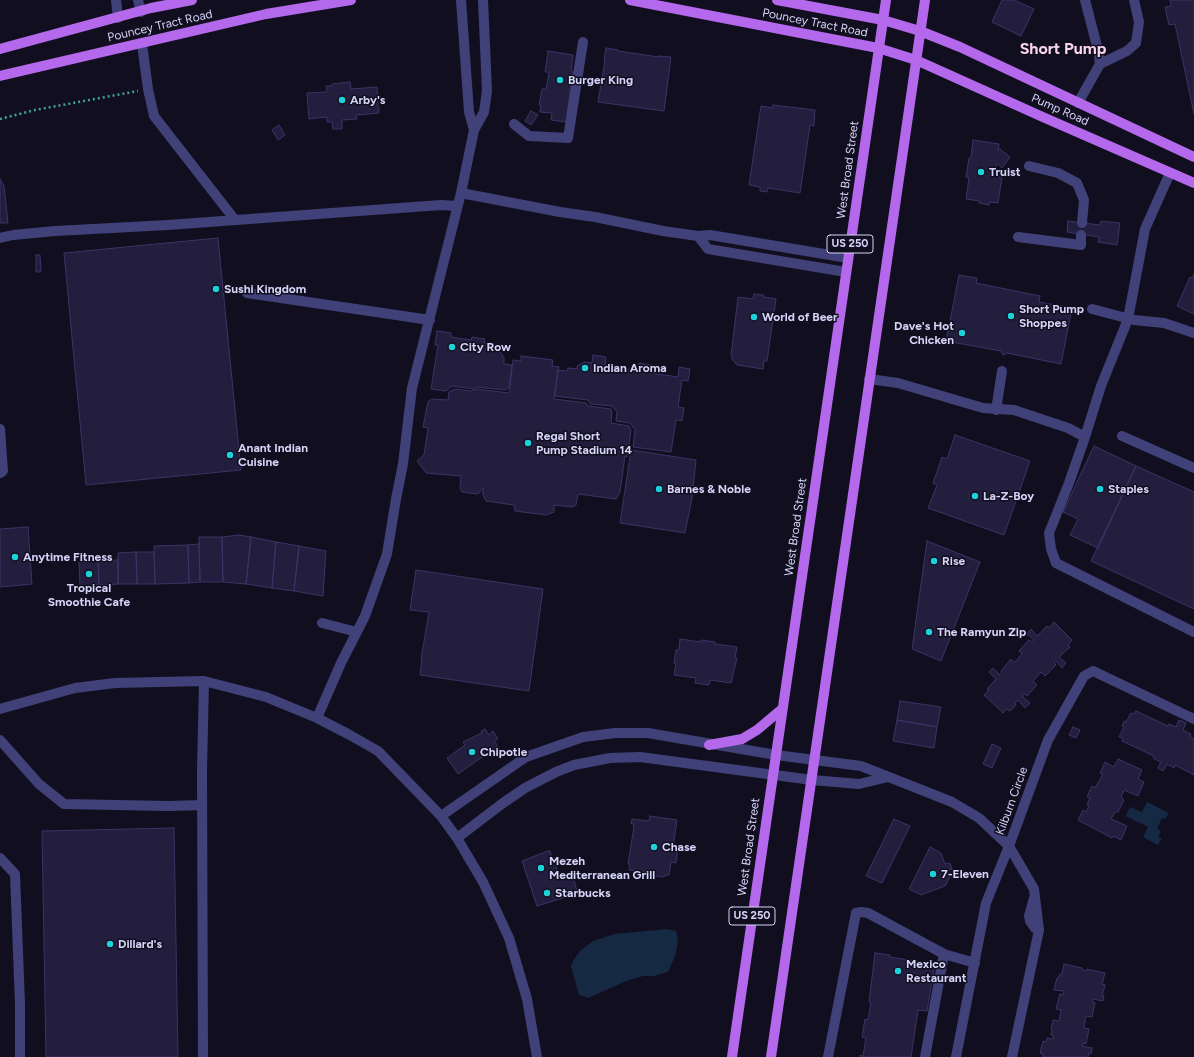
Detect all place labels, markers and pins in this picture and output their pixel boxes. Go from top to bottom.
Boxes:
place label: Burger King [568,73,633,87]
marker: Burger King [555,75,565,85]
place label: Arby's [350,93,385,107]
marker: Arby's [337,95,347,105]
place label: Truist [989,165,1020,179]
marker: Truist [976,167,986,177]
place label: Sushi Kingdom [224,282,306,296]
marker: Sushi Kingdom [211,284,221,294]
place label: Short Pump Shoppes [1019,302,1084,330]
place label: World of Beer [762,310,838,324]
marker: Short Pump Shoppes [1006,311,1016,321]
marker: World of Beer [749,312,759,322]
place label: Dave's Hot Chicken [894,319,954,347]
marker: Dave's Hot Chicken [957,328,967,338]
place label: City Row [460,340,511,354]
marker: City Row [447,342,457,352]
place label: Indian Aroma [593,361,667,375]
marker: Indian Aroma [580,363,590,373]
place label: Regal Short Pump Stadium 14 [536,429,632,457]
marker: Regal Short Pump Stadium 14 [523,438,533,448]
place label: Anant Indian Cuisine [238,441,308,469]
marker: Anant Indian Cuisine [225,450,235,460]
place label: Barnes & Noble [667,482,751,496]
place label: Staples [1108,482,1149,496]
marker: Barnes & Noble [654,484,664,494]
marker: Staples [1095,484,1105,494]
place label: La-Z-Boy [983,489,1034,503]
marker: La-Z-Boy [970,491,980,501]
place label: Anytime Fitness [23,550,112,564]
marker: Anytime Fitness [10,552,20,562]
place label: Rise [942,554,965,568]
marker: Rise [929,556,939,566]
marker: Tropical Smoothie Cafe [84,569,94,579]
place label: Tropical Smoothie Cafe [48,581,130,609]
place label: The Ramyun Zip [937,625,1026,639]
marker: The Ramyun Zip [924,627,934,637]
place label: Chipotle [480,745,527,759]
marker: Chipotle [467,747,477,757]
place label: Chase [662,840,696,854]
marker: Chase [649,842,659,852]
place label: Mezeh Mediterranean Grill [549,854,655,882]
marker: Mezeh Mediterranean Grill [536,863,546,873]
place label: 7-Eleven [941,867,989,881]
marker: 7-Eleven [928,869,938,879]
place label: Starbucks [555,886,611,900]
marker: Starbucks [542,888,552,898]
place label: Dillard's [118,937,162,951]
marker: Dillard's [105,939,115,949]
place label: Mexico Restaurant [906,957,966,985]
marker: Mexico Restaurant [893,966,903,976]

